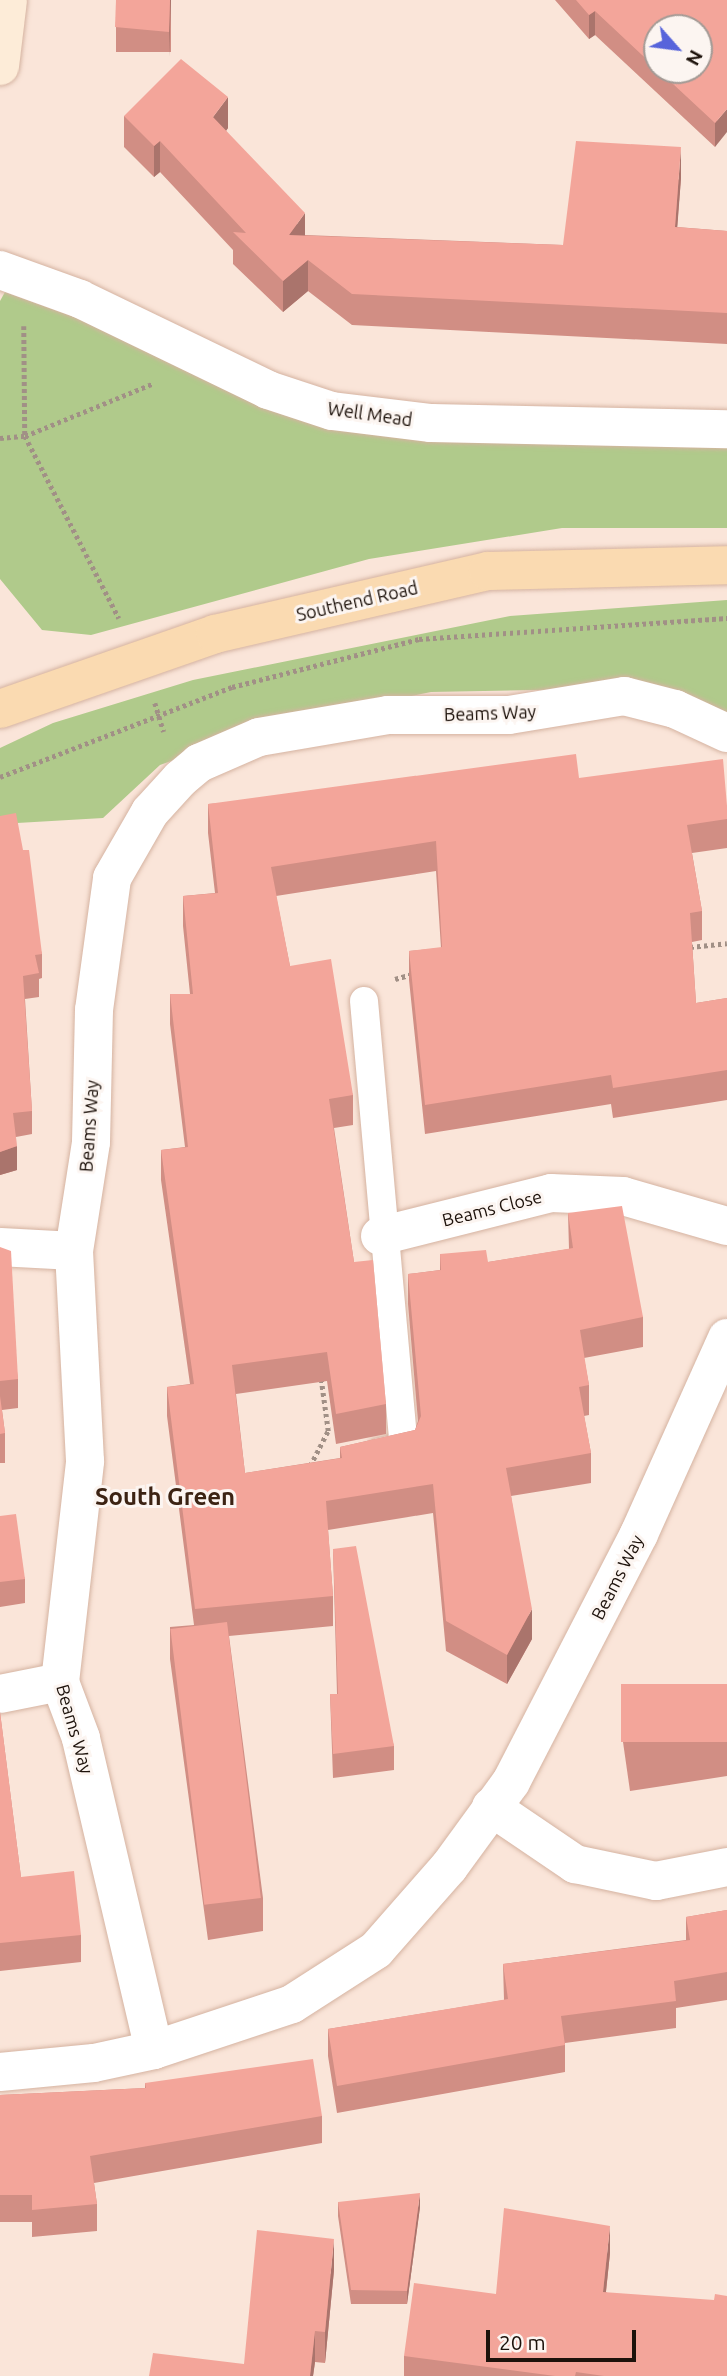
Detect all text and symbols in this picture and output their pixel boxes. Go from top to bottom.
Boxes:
north arrow [643,14,713,84]
text: N [682,46,708,69]
street label: Well Mead [326,397,414,431]
street label: Southend Road [294,577,420,625]
street label: Beams Way [444,701,536,725]
street label: Beams Way [75,1079,103,1173]
street label: Beams Close [440,1185,544,1231]
district label: South Green [95,1483,235,1511]
street label: Beams Way [586,1531,648,1623]
street label: Beams Way [52,1682,98,1776]
scale bar [489,2316,640,2360]
text: 20 m [499,2330,546,2354]

